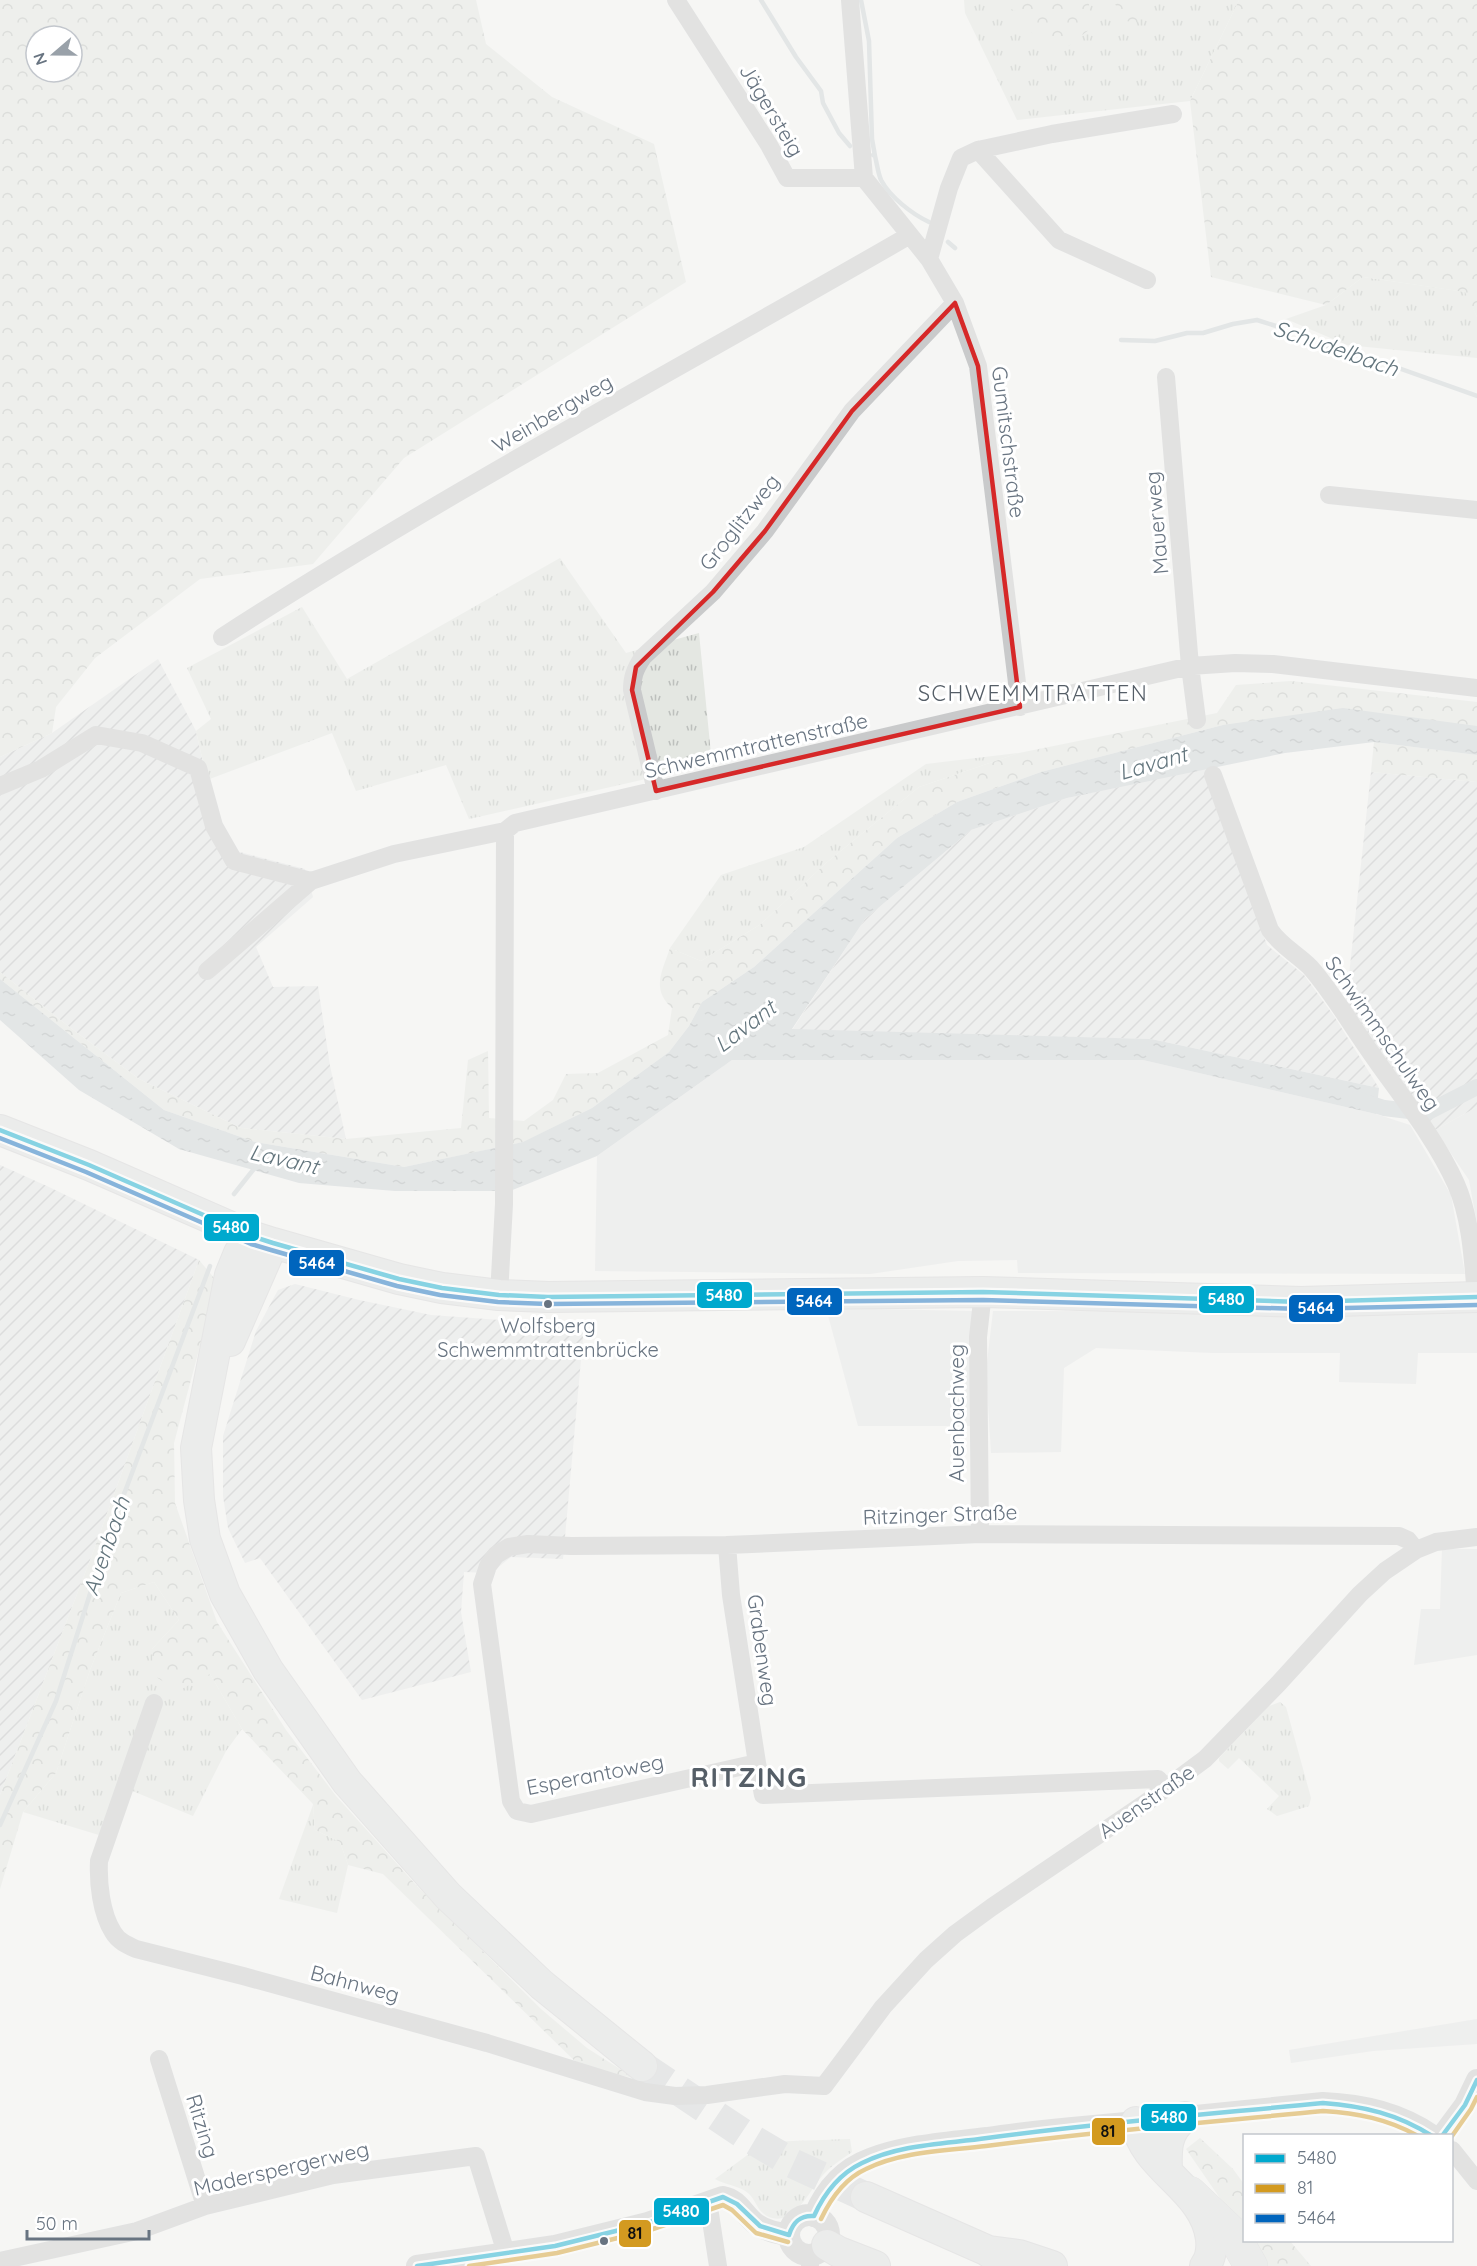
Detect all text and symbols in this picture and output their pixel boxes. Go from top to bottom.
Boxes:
north arrow [24,24,84,84]
text: N [28,50,51,68]
street label: Jägersteig [734,59,810,161]
water label: Schudelbach [1270,314,1403,383]
street label: Gumitschstraße [987,365,1031,519]
street label: Weinbergweg [487,368,617,458]
street label: Groglitzweg [693,469,785,575]
street label: Mauerweg [1139,470,1173,576]
district label: SCHWEMMTRATTEN [918,679,1148,707]
street label: Schwemmtrattenstraße [642,707,870,783]
water label: Lavant [1116,739,1193,786]
street label: Schwimmschulweg [1320,951,1446,1115]
water label: Lavant [709,992,783,1058]
water label: Lavant [247,1137,324,1181]
line badge: 5480 [203,1213,260,1242]
text: 5480 [212,1217,250,1237]
line badge: 5464 [288,1249,345,1277]
text: 5464 [299,1253,336,1273]
line badge: 5480 [696,1281,753,1309]
text: 5480 [705,1285,743,1305]
line badge: 5480 [1198,1285,1255,1314]
line badge: 5464 [786,1287,843,1316]
text: 5480 [1207,1289,1245,1309]
text: 5464 [796,1291,833,1311]
line badge: 5464 [1288,1294,1344,1323]
marker: Wolfsberg Schwemmtrattenbrücke [542,1298,554,1310]
text: 5464 [1298,1298,1335,1318]
place label: Wolfsberg Schwemmtrattenbrücke [437,1313,659,1362]
street label: Auenbachweg [943,1344,969,1482]
water label: Auenbach [76,1493,136,1599]
street label: Ritzinger Straße [862,1498,1018,1530]
street label: Grabenweg [742,1592,784,1708]
street label: Esperantoweg [524,1748,666,1800]
street label: Auenstraße [1093,1758,1199,1844]
district label: RITZING [691,1760,807,1794]
street label: Bahnweg [308,1959,402,2007]
street label: Ritzing [181,2091,225,2161]
line badge: 5480 [1140,2103,1197,2132]
text: 5480 [1150,2107,1188,2127]
line badge: 81 [1091,2117,1126,2146]
text: 81 [1101,2121,1116,2141]
legend [1243,2134,1453,2242]
street label: Maderspergerweg [191,2135,371,2201]
text: 5480 [1297,2146,1337,2169]
text: 81 [1297,2176,1313,2199]
line badge: 5480 [653,2197,710,2226]
text: 5480 [662,2201,700,2221]
scale bar [27,2203,148,2241]
text: 5464 [1297,2206,1336,2229]
text: 50 m [36,2212,78,2235]
line badge: 81 [618,2219,652,2248]
text: 81 [628,2223,643,2243]
unlabelled marker [598,2235,610,2247]

